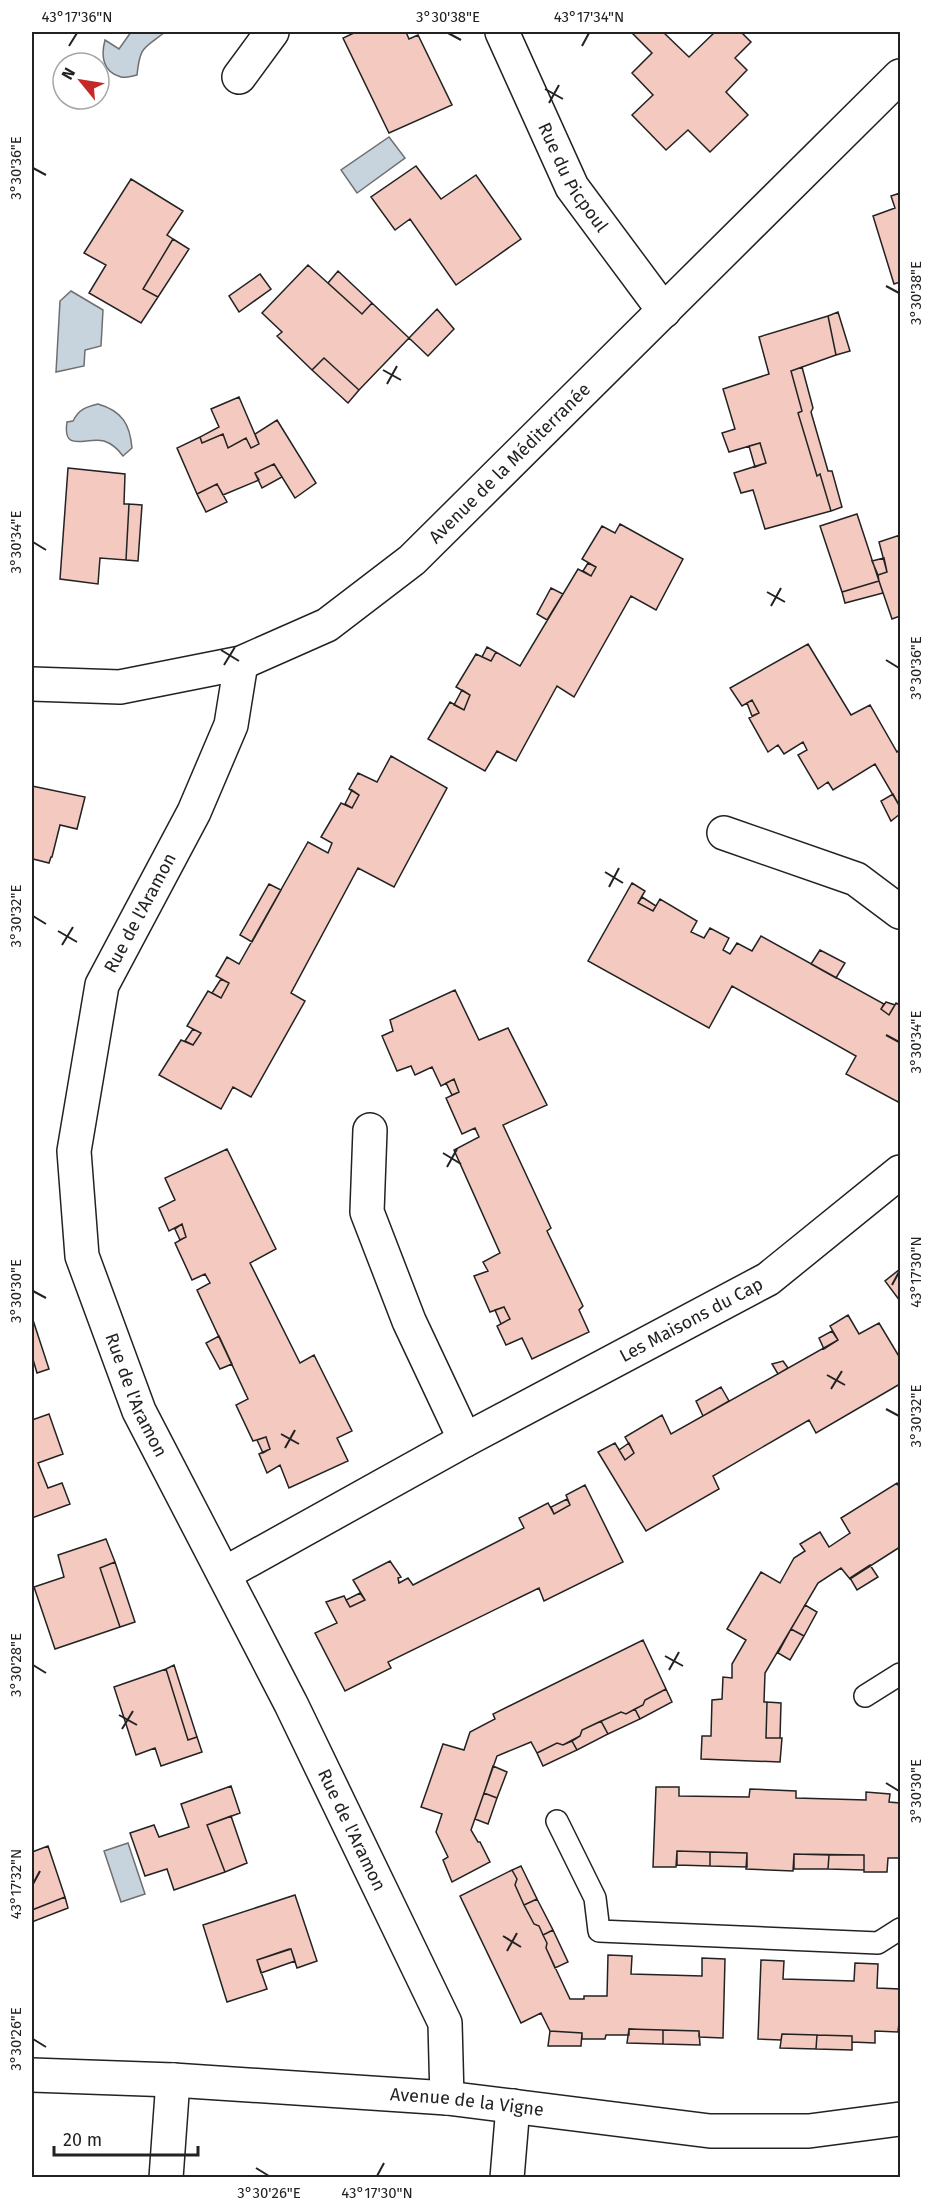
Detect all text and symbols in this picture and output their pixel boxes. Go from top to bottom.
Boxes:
text: 43°17'36"N [41,8,113,26]
text: 3°30'38"E [416,8,480,26]
text: 43°17'34"N [554,8,624,26]
north arrow [51,51,111,111]
text: N [58,64,79,83]
street label: Rue du Picpoul [533,119,613,237]
text: 3°30'36"E [7,136,25,200]
text: 3°30'38"E [907,261,925,325]
street label: Avenue de la Méditerranée [424,378,595,548]
text: 3°30'34"E [7,511,25,573]
text: 3°30'36"E [907,636,925,700]
street label: Rue de l'Aramon [99,849,181,977]
text: 3°30'32"E [7,884,25,948]
text: 3°30'34"E [907,1011,925,1073]
text: 43°17'30"N [907,1236,925,1308]
text: 3°30'30"E [7,1259,25,1323]
street label: Les Maisons du Cap [616,1273,767,1367]
street label: Rue de l'Aramon [100,1330,172,1461]
text: 3°30'32"E [907,1384,925,1448]
text: 3°30'28"E [7,1633,25,1697]
text: 3°30'30"E [907,1759,925,1823]
street label: Rue de l'Aramon [313,1765,391,1894]
text: 43°17'32"N [7,1849,25,1919]
text: 3°30'26"E [7,2007,25,2071]
street label: Avenue de la Vigne [389,2083,545,2121]
scale bar [54,2119,198,2157]
text: 20 m [63,2129,102,2151]
text: 3°30'26"E [237,2184,301,2202]
text: 43°17'30"N [341,2184,413,2202]

